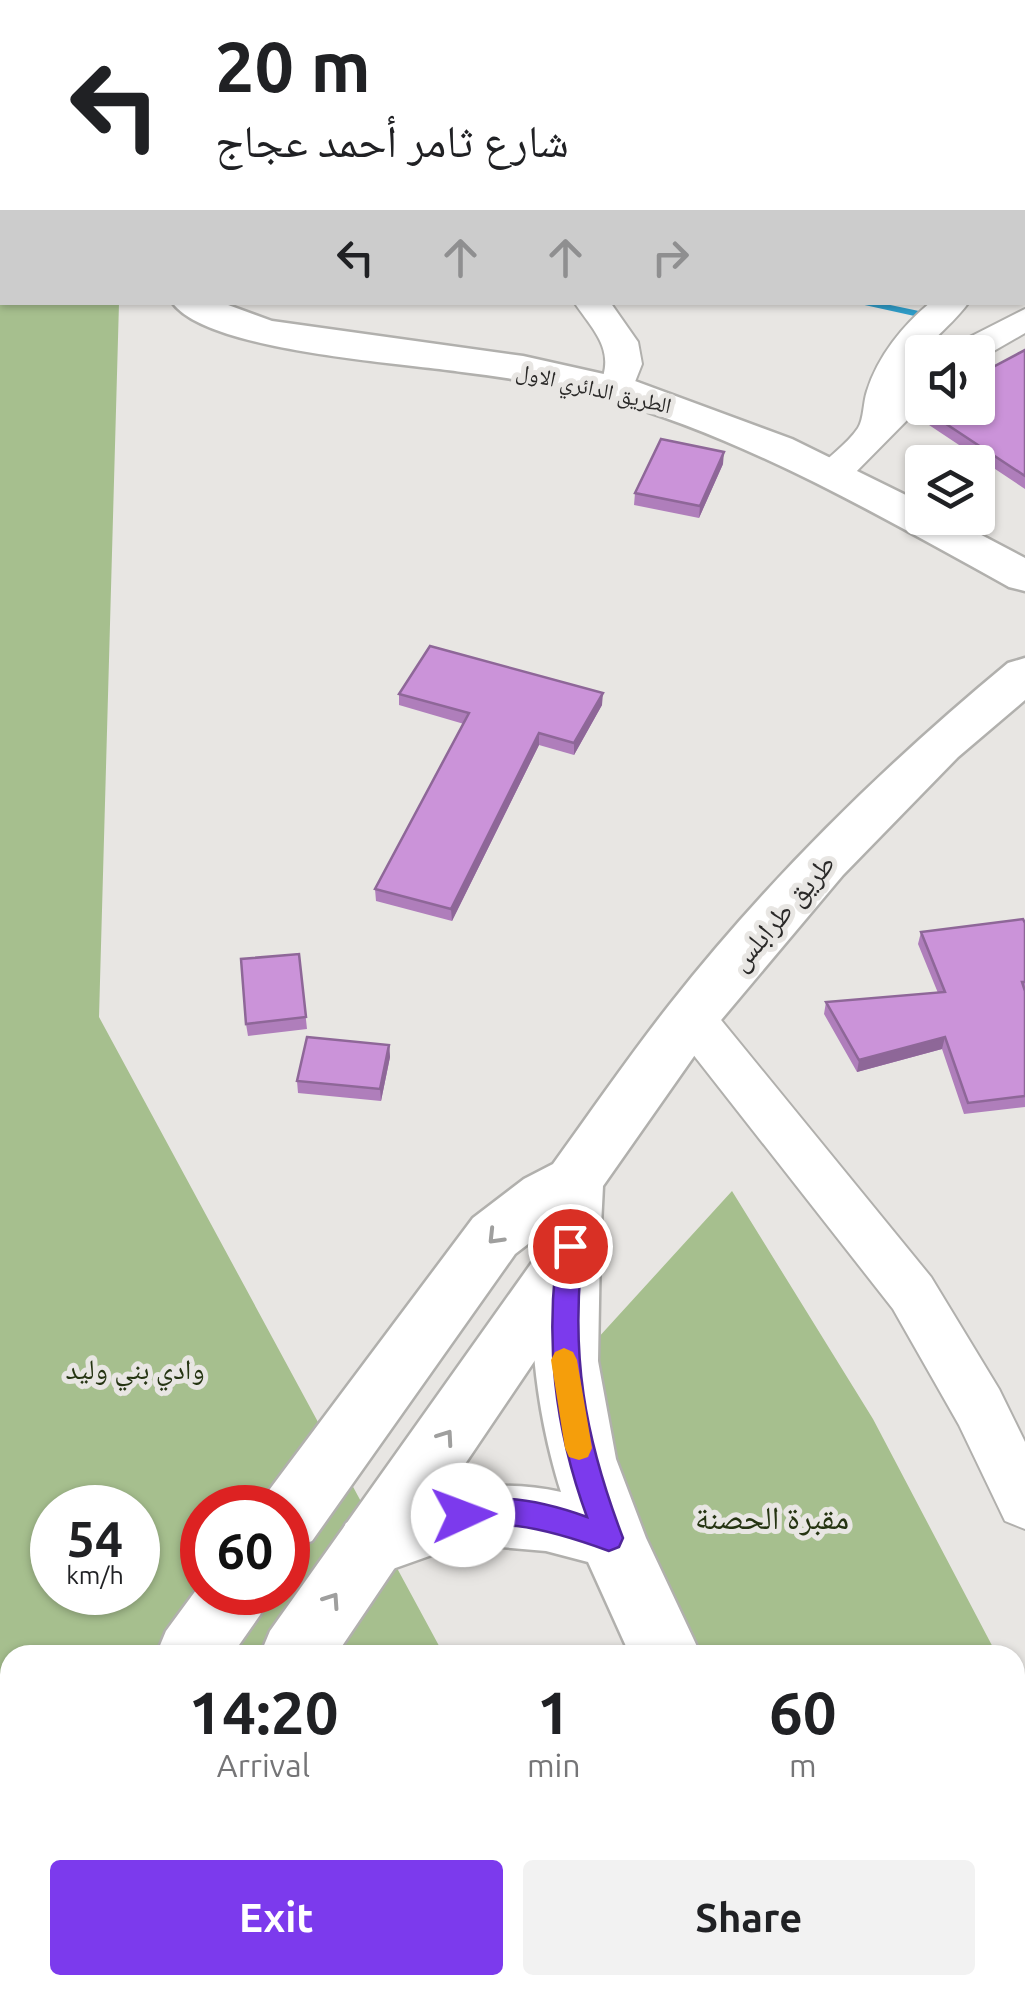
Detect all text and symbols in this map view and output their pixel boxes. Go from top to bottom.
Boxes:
text: 20 m [215,27,371,105]
icon: left [50,40,180,170]
text: شارع ثامر أحمد عجاج [215,115,569,166]
icon: left [328,230,383,285]
icon: ahead [433,230,488,285]
icon: ahead [538,230,593,285]
icon: right [643,230,698,285]
map controls [905,335,995,535]
button: sound [905,335,995,425]
street label: الطريق الدائري الاول [513,358,674,423]
button: layers [905,445,995,535]
street label: طريق طرابلس [723,847,843,978]
pin [528,1204,613,1289]
icon: arrive [543,1219,598,1274]
one-way arrow [489,1226,507,1244]
park label: وادي بني وليد [66,1353,205,1392]
one-way arrow [434,1430,452,1448]
position arrow [411,1463,515,1567]
speed limit sign: 60 [180,1485,310,1615]
park label: مقبرة الحصنة [695,1499,849,1536]
text: 54 [67,1510,123,1566]
text: km/h [66,1561,124,1589]
one-way arrow [320,1593,338,1612]
text: 14:20 [188,1678,339,1745]
text: 1 [537,1678,571,1745]
text: 60 [769,1678,837,1745]
text: Arrival [217,1747,310,1783]
text: min [527,1747,581,1783]
text: m [789,1747,817,1783]
button: Exit [50,1860,503,1975]
button: Share [523,1860,975,1975]

